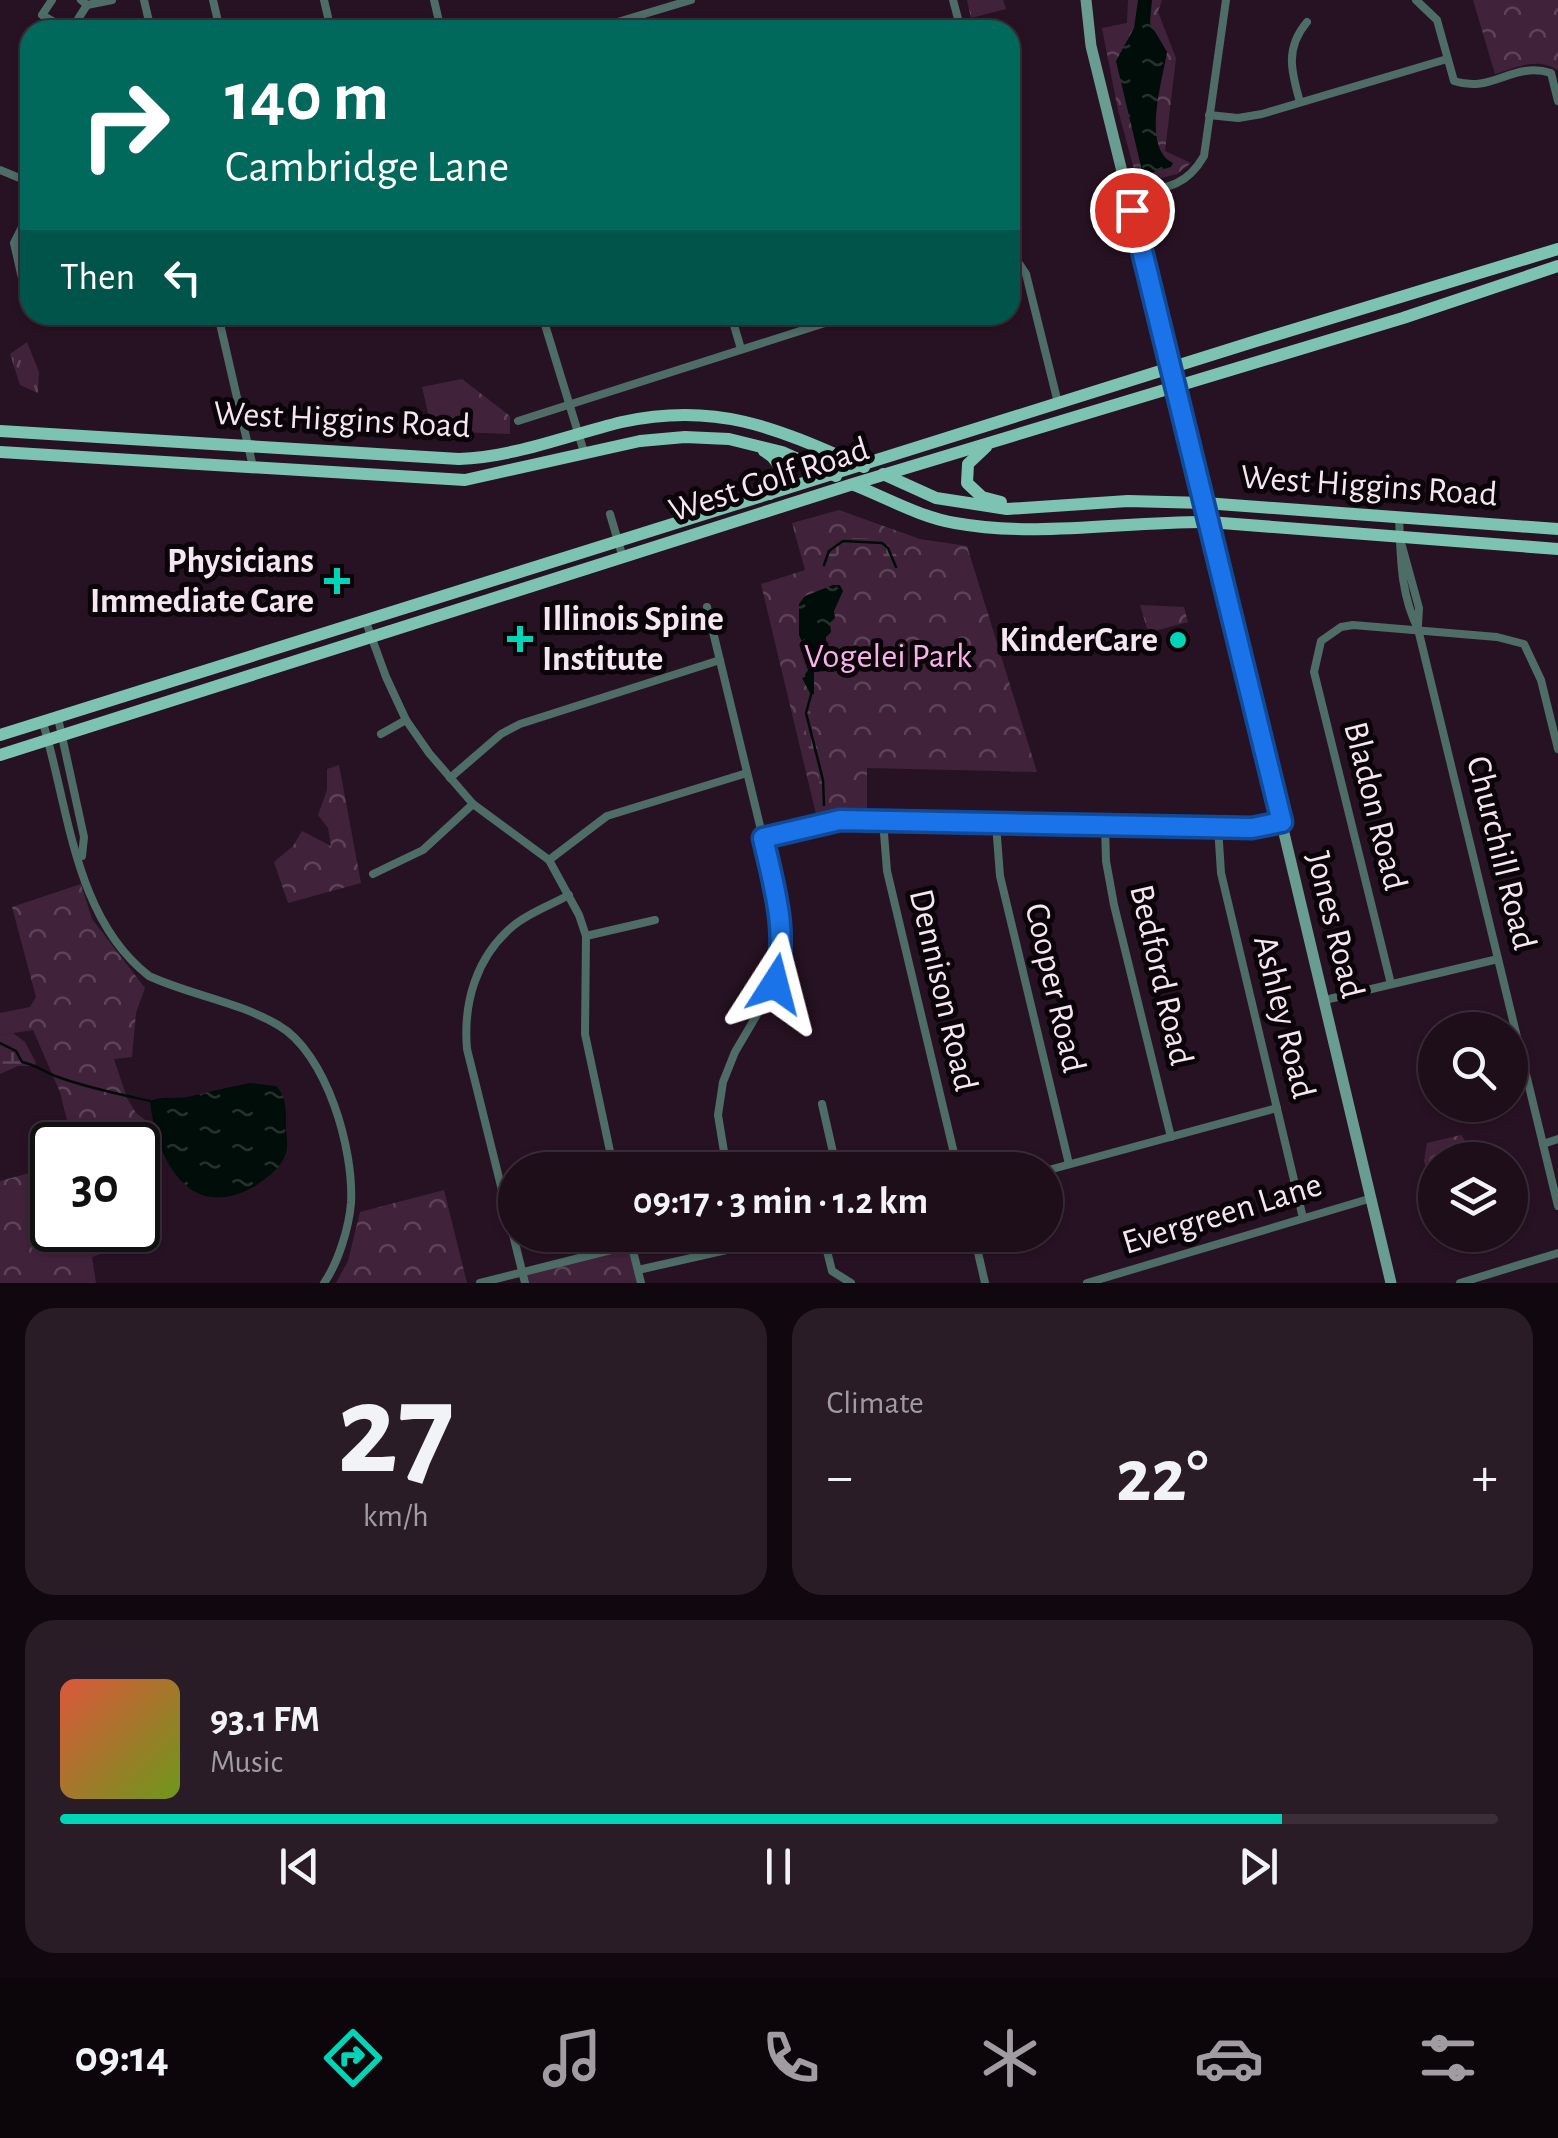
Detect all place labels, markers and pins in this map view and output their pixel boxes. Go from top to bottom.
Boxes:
pin [1090,168,1175,253]
place label: Physicians Immediate Care [90,544,314,619]
marker: Physicians Immediate Care [324,568,350,594]
place label: Illinois Spine Institute [542,602,724,677]
place label: KinderCare [999,623,1158,658]
marker: Illinois Spine Institute [507,626,533,652]
marker: KinderCare [1167,629,1189,651]

